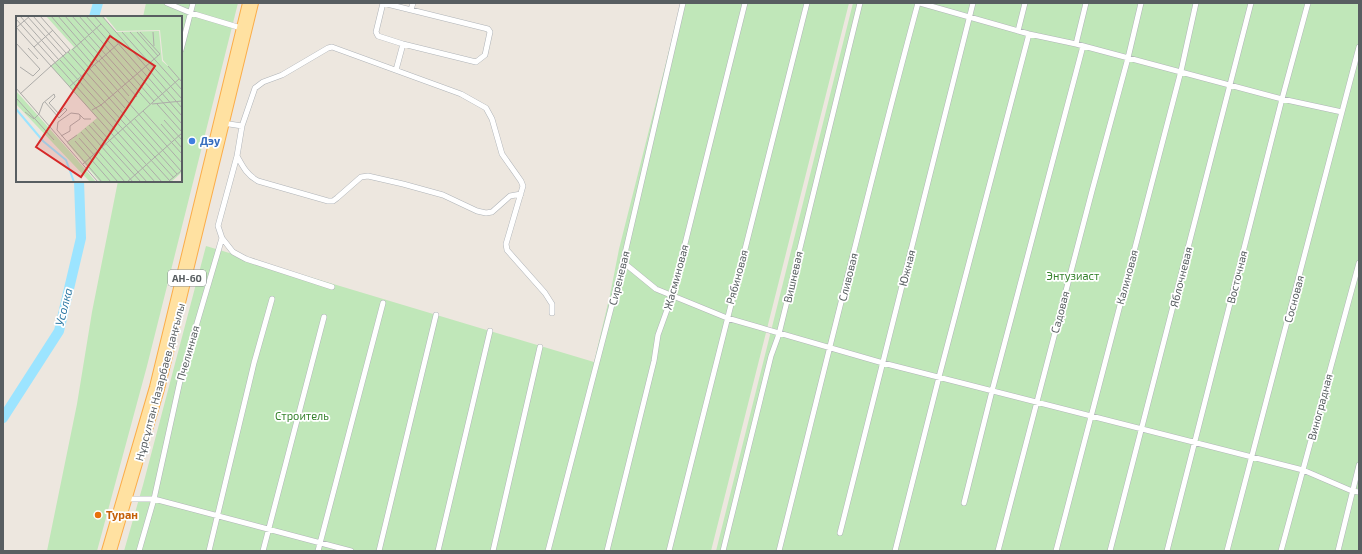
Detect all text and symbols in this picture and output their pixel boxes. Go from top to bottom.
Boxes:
inset map [16,16,182,182]
place label: Дэу [200,134,221,147]
marker: Дэу [187,136,197,146]
street label: Жасминовая [661,243,690,311]
street label: Яблочневая [1167,245,1194,308]
street label: Рябиновая [723,248,750,306]
street label: Южная [896,248,917,288]
street label: Калиновая [1113,248,1140,306]
street label: Сиреневая [605,249,632,306]
street label: Восточная [1224,249,1249,305]
street label: Вишневая [780,250,805,304]
street label: Сливовая [835,251,860,302]
park label: Энтузиаст [1047,269,1100,283]
road number: АН-60 [168,270,206,286]
street label: Сосновая [1281,274,1306,324]
water label: Усолка [52,286,75,327]
street label: Садовая [1048,289,1071,334]
street label: Нұрсұлтан Назарбаев даңғылы [132,301,187,462]
street label: Пчелинная [173,324,202,382]
street label: Виноградная [1304,372,1335,442]
park label: Строитель [275,409,329,422]
place label: Туран [106,508,138,521]
marker: Туран [93,510,103,520]

